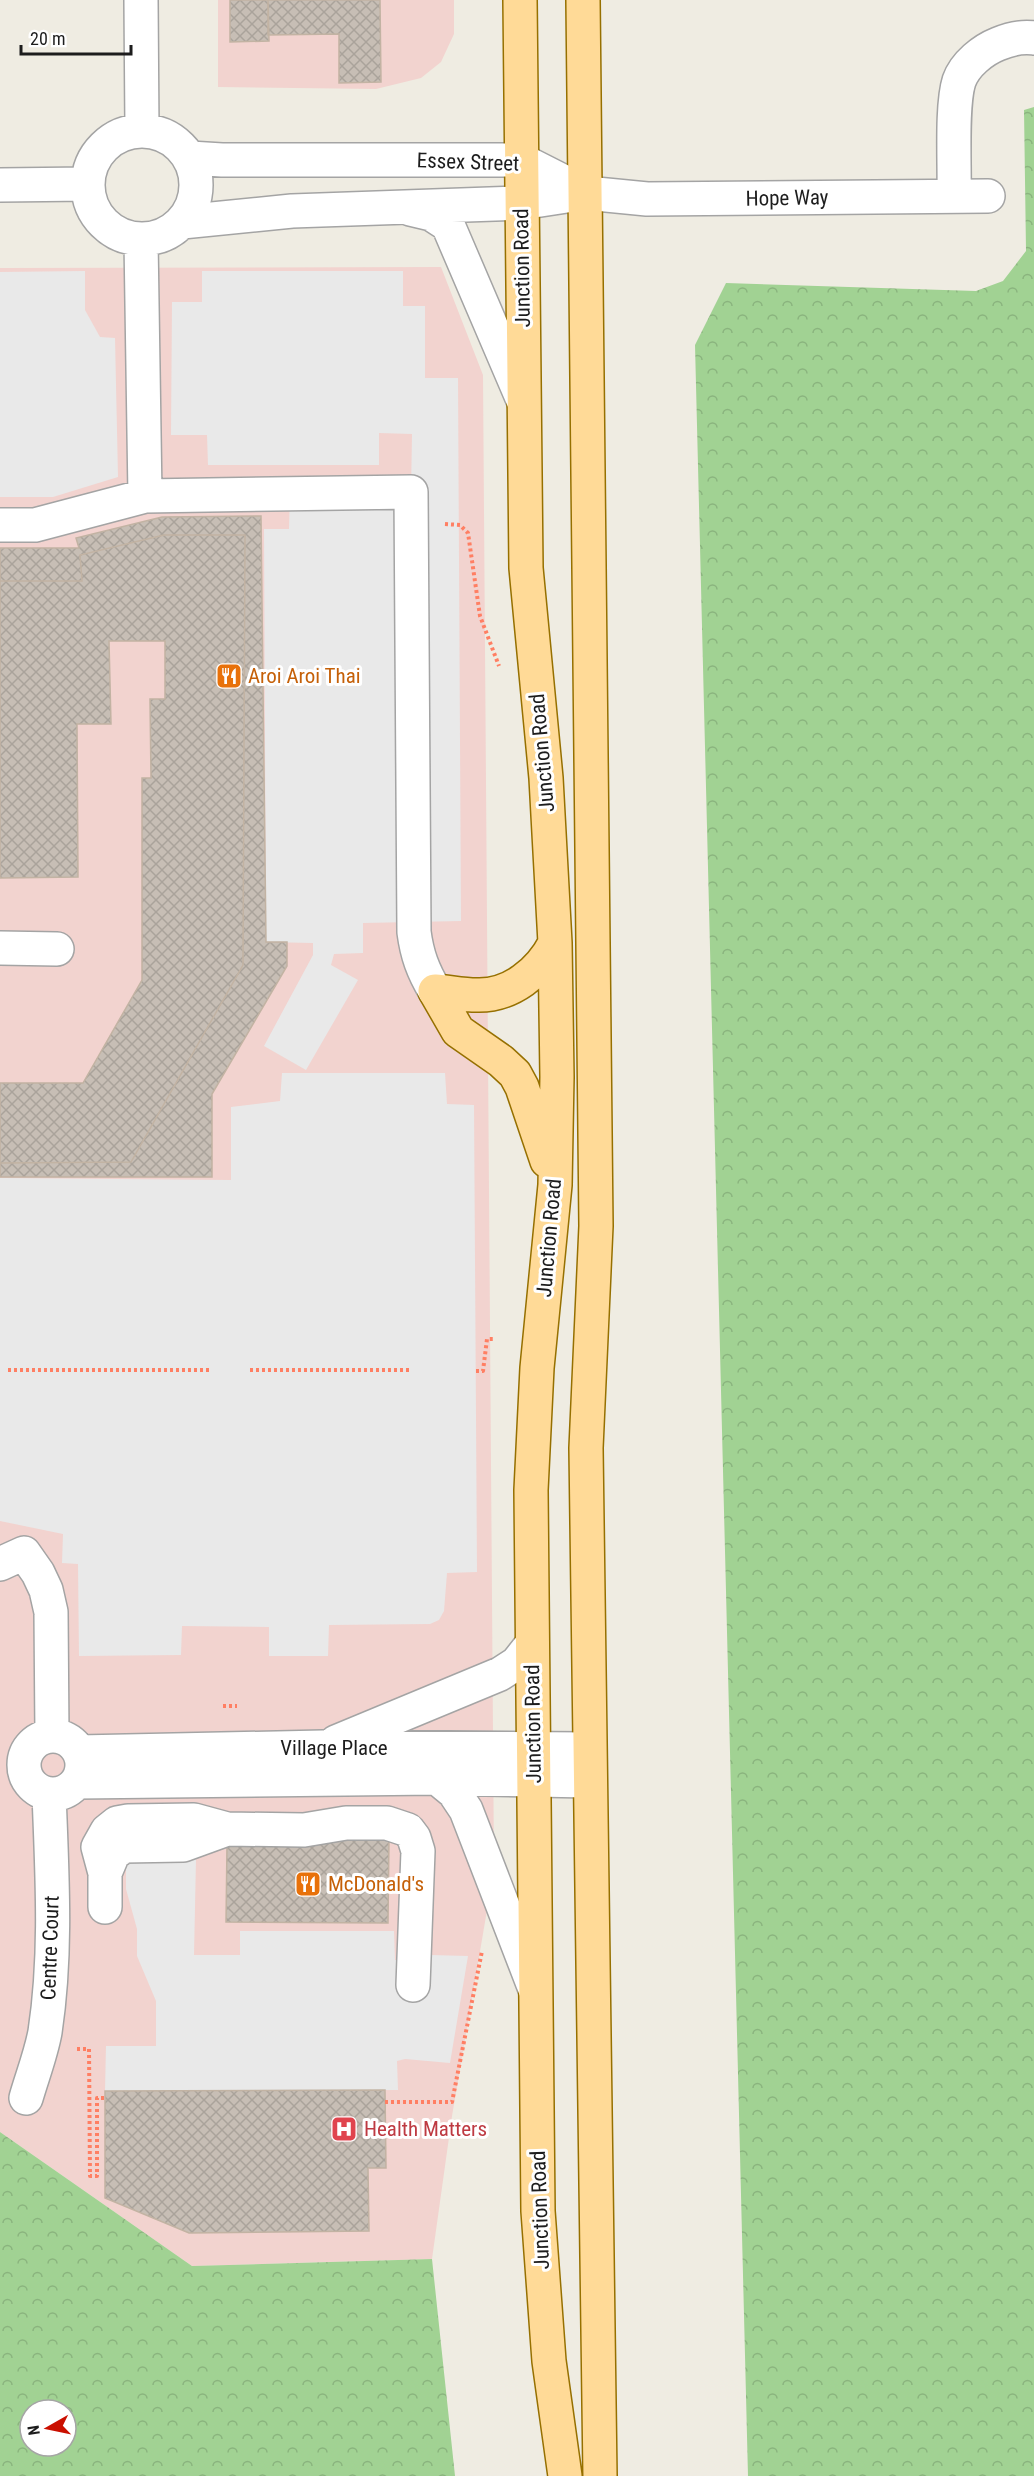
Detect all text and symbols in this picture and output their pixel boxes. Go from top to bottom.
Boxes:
scale bar [21,18,130,56]
text: 20 m [30,28,65,49]
street label: Essex Street [416,148,520,176]
street label: Hope Way [745,185,829,211]
street label: Junction Road [509,208,535,328]
restaurant icon: Aroi Aroi Thai [214,661,244,691]
place label: Aroi Aroi Thai [248,664,361,688]
street label: Junction Road [525,693,559,813]
street label: Junction Road [532,1178,566,1298]
street label: Junction Road [520,1664,546,1784]
street label: Village Place [280,1736,388,1760]
restaurant icon: McDonald's [293,1869,323,1899]
place label: McDonald's [328,1872,424,1896]
street label: Centre Court [36,1895,64,2001]
hospital icon: Health Matters [329,2114,359,2144]
place label: Health Matters [364,2117,487,2141]
street label: Junction Road [526,2150,554,2270]
north arrow [18,2398,78,2458]
text: N [24,2424,44,2437]

